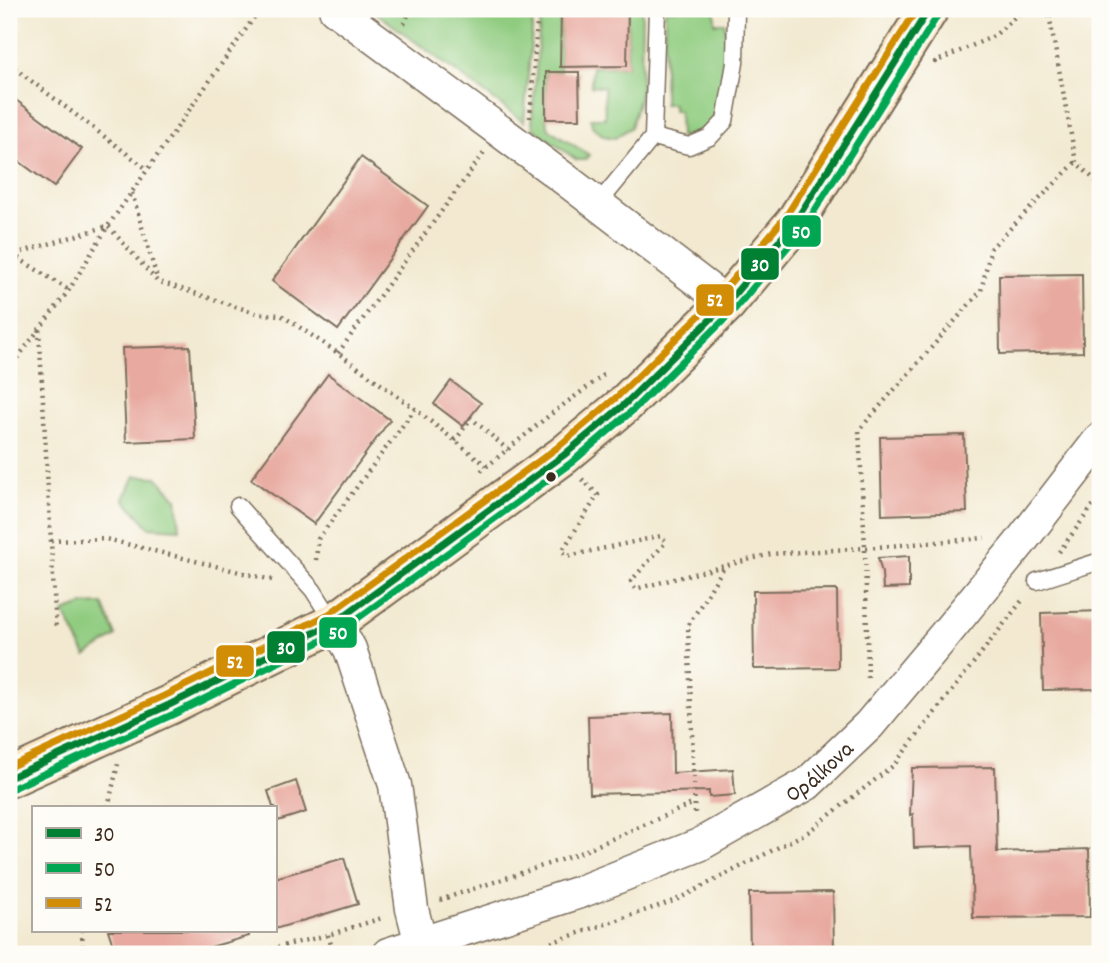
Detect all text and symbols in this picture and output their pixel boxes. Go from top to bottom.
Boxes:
line badge: 50 [781,214,822,248]
text: 50 [791,221,811,248]
line badge: 30 [740,247,780,281]
text: 30 [751,254,769,281]
line badge: 52 [695,283,735,317]
text: 52 [706,289,724,316]
unlabelled marker [544,470,558,484]
line badge: 50 [318,616,358,649]
text: 50 [328,622,348,649]
line badge: 30 [266,630,306,664]
text: 30 [277,637,295,664]
line badge: 52 [215,644,255,678]
text: 52 [226,651,244,678]
street label: Opálkova [780,734,863,813]
legend [32,806,276,932]
text: 30 [94,822,115,852]
text: 50 [94,857,115,887]
text: 52 [94,892,113,922]

